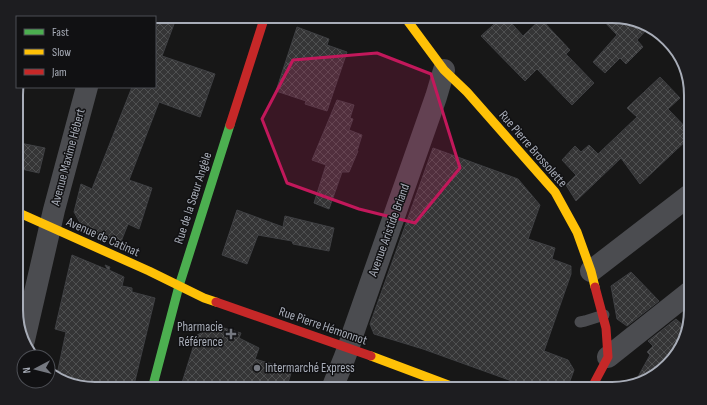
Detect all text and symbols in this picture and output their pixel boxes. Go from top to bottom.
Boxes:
legend [16,16,156,88]
text: Fast [52,25,69,40]
text: Slow [52,45,71,60]
text: Jam [51,65,67,80]
street label: Avenue Maxime Hébert [47,107,89,208]
street label: Rue Pierre Brossolette [495,107,571,191]
street label: Rue de la Sœur Angèle [171,150,215,246]
street label: Avenue Aristide Briand [364,181,413,279]
street label: Avenue de Catinat [63,213,142,260]
street label: Rue Pierre Hémonnot [277,303,369,349]
place label: Pharmacie Référence [177,319,223,350]
marker: Pharmacie Référence [226,329,236,339]
north arrow [16,349,56,389]
place label: Intermarché Express [265,360,355,376]
marker: Intermarché Express [252,363,262,373]
text: N [20,366,33,374]

